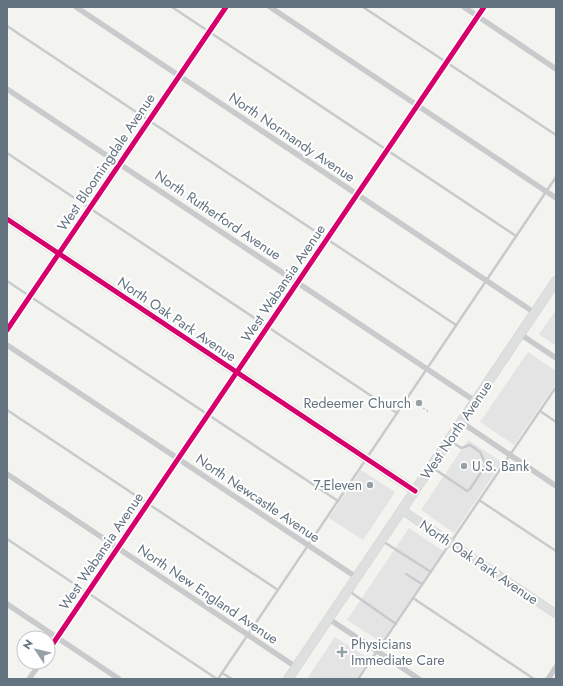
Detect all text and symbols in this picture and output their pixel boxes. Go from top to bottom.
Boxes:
street label: North Normandy Avenue [225,87,359,187]
street label: West Bloomingdale Avenue [52,89,160,235]
street label: North Rutherford Avenue [151,165,285,265]
street label: West Wabansia Avenue [236,220,330,346]
street label: North Oak Park Avenue [114,272,240,366]
street label: West North Avenue [416,377,496,483]
place label: Redeemer Church [303,393,411,413]
marker: Redeemer Church [414,398,424,408]
street label: North Newcastle Avenue [192,449,324,547]
place label: U.S. Bank [472,456,530,476]
marker: U.S. Bank [459,461,469,471]
place label: 7-Eleven [313,475,362,495]
marker: 7-Eleven [365,480,375,490]
street label: West Wabansia Avenue [54,488,148,614]
street label: North Oak Park Avenue [416,515,542,609]
street label: North New England Avenue [134,539,282,649]
north arrow [16,630,56,670]
place label: Physicians Immediate Care [351,634,445,670]
text: N [19,636,37,652]
marker: Physicians Immediate Care [336,646,348,658]

